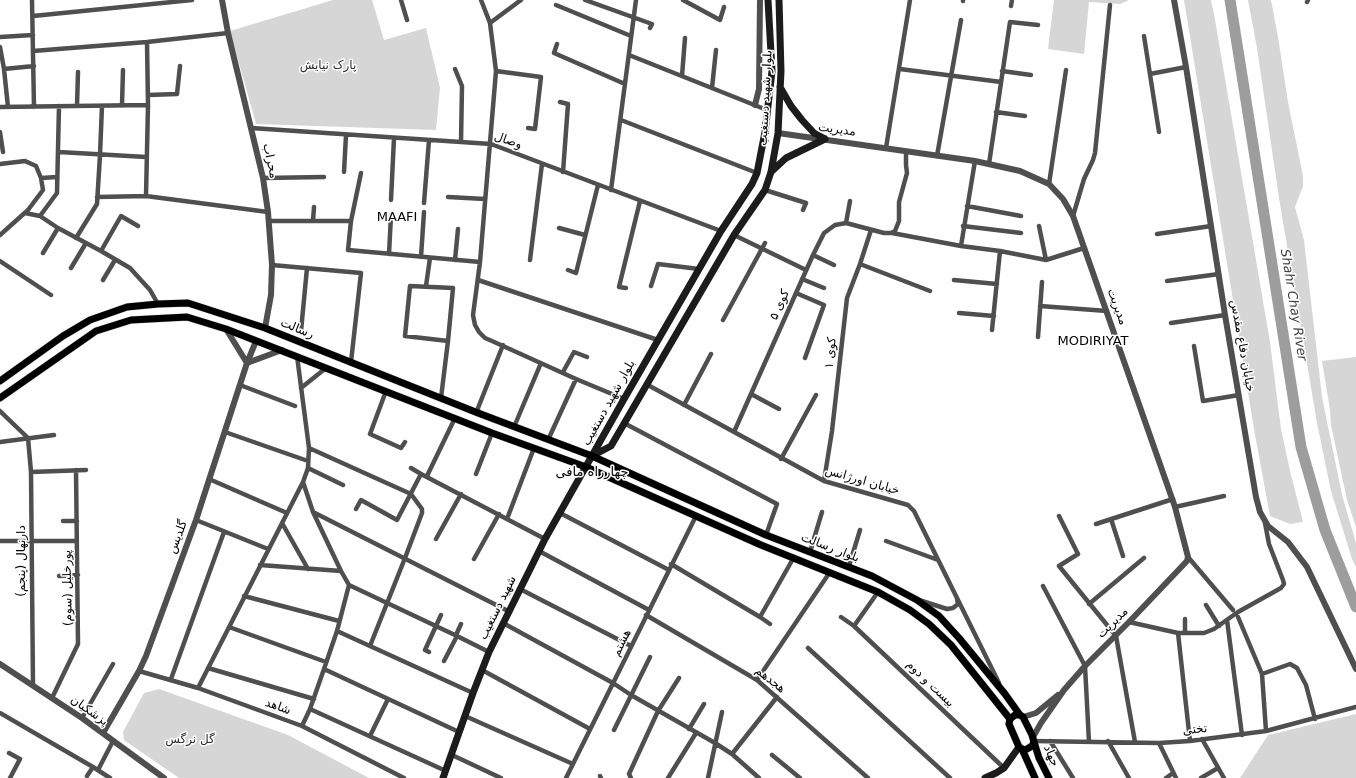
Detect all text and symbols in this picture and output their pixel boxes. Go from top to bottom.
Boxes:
street label: بلوار شهید دستغیب [756,50,776,146]
park label: پارک نیایش [300,59,356,73]
street label: مدیریت [817,120,857,140]
street label: وصال [492,130,524,152]
street label: محراب [259,142,281,180]
district label: MAAFI [374,210,420,226]
water label: Shahr Chay River [1276,248,1310,362]
street label: مدیریت [1104,287,1130,327]
street label: کوی ۵ [767,288,793,322]
street label: خیابان دفاع مقدس [1227,299,1257,393]
street label: رسالت [278,316,316,342]
district label: MODIRIYAT [1053,334,1133,350]
street label: کوی ۱ [822,337,840,369]
street label: بلوار شهید دستغیب [579,358,639,448]
street label: خیابان اورژانس [823,463,901,499]
district label: چهارراه مافی [555,465,629,481]
street label: گلدیس [165,518,191,556]
street label: دارنهال (پنجم) [15,525,29,597]
street label: بلوار رسالت [799,530,861,566]
street label: پورخلیل (سوم) [60,550,76,626]
street label: شهید دستغیب [476,574,520,642]
street label: مدیریت [1095,605,1131,641]
street label: هشتم [609,627,635,659]
street label: بیست و دوم [903,657,957,711]
street label: هجدهم [752,664,788,696]
street label: پزشکیان [67,693,111,729]
street label: شاهد [263,696,293,718]
street label: تختی [1182,722,1208,738]
park label: گل نرگس [165,733,215,747]
street label: جهاد [1040,743,1062,769]

